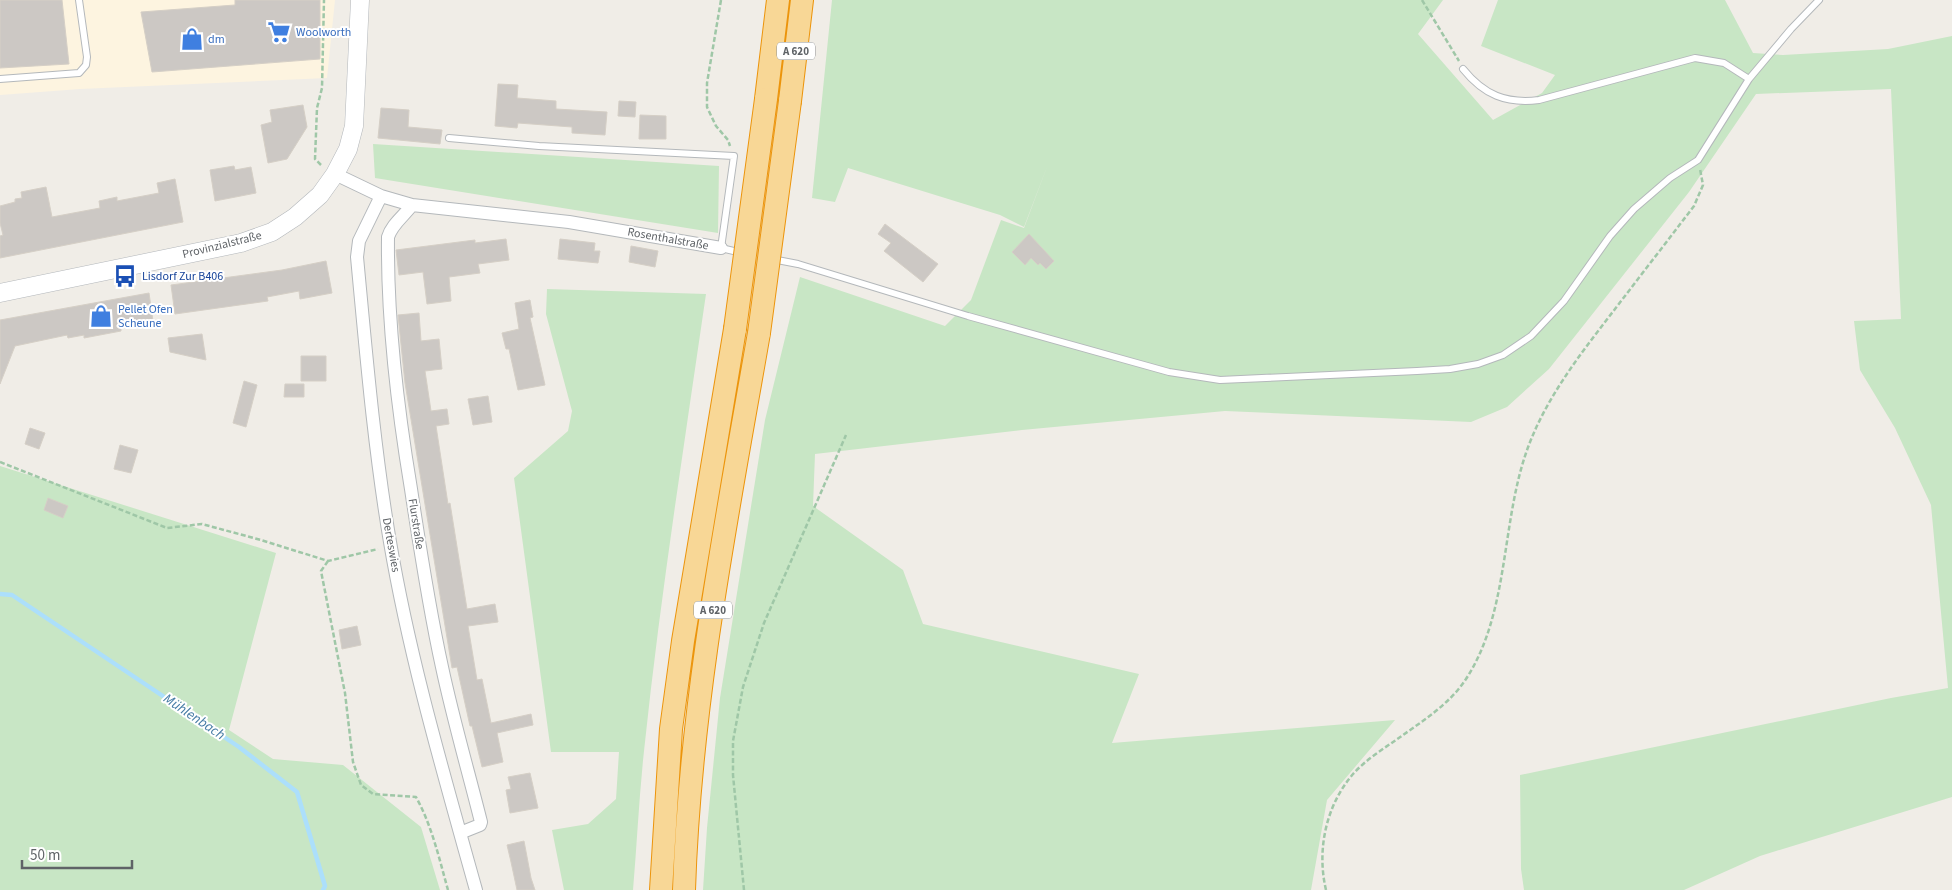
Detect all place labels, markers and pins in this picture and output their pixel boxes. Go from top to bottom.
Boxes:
supermarket icon: Woolworth [266,19,292,45]
place label: Woolworth [296,24,351,41]
shop icon: dm [179,26,205,52]
place label: dm [208,31,225,48]
bus stop icon: Lisdorf Zur B406 [112,263,138,289]
place label: Lisdorf Zur B406 [142,268,223,285]
place label: Pellet Ofen Scheune [118,301,173,332]
shop icon: Pellet Ofen Scheune [88,303,114,329]

